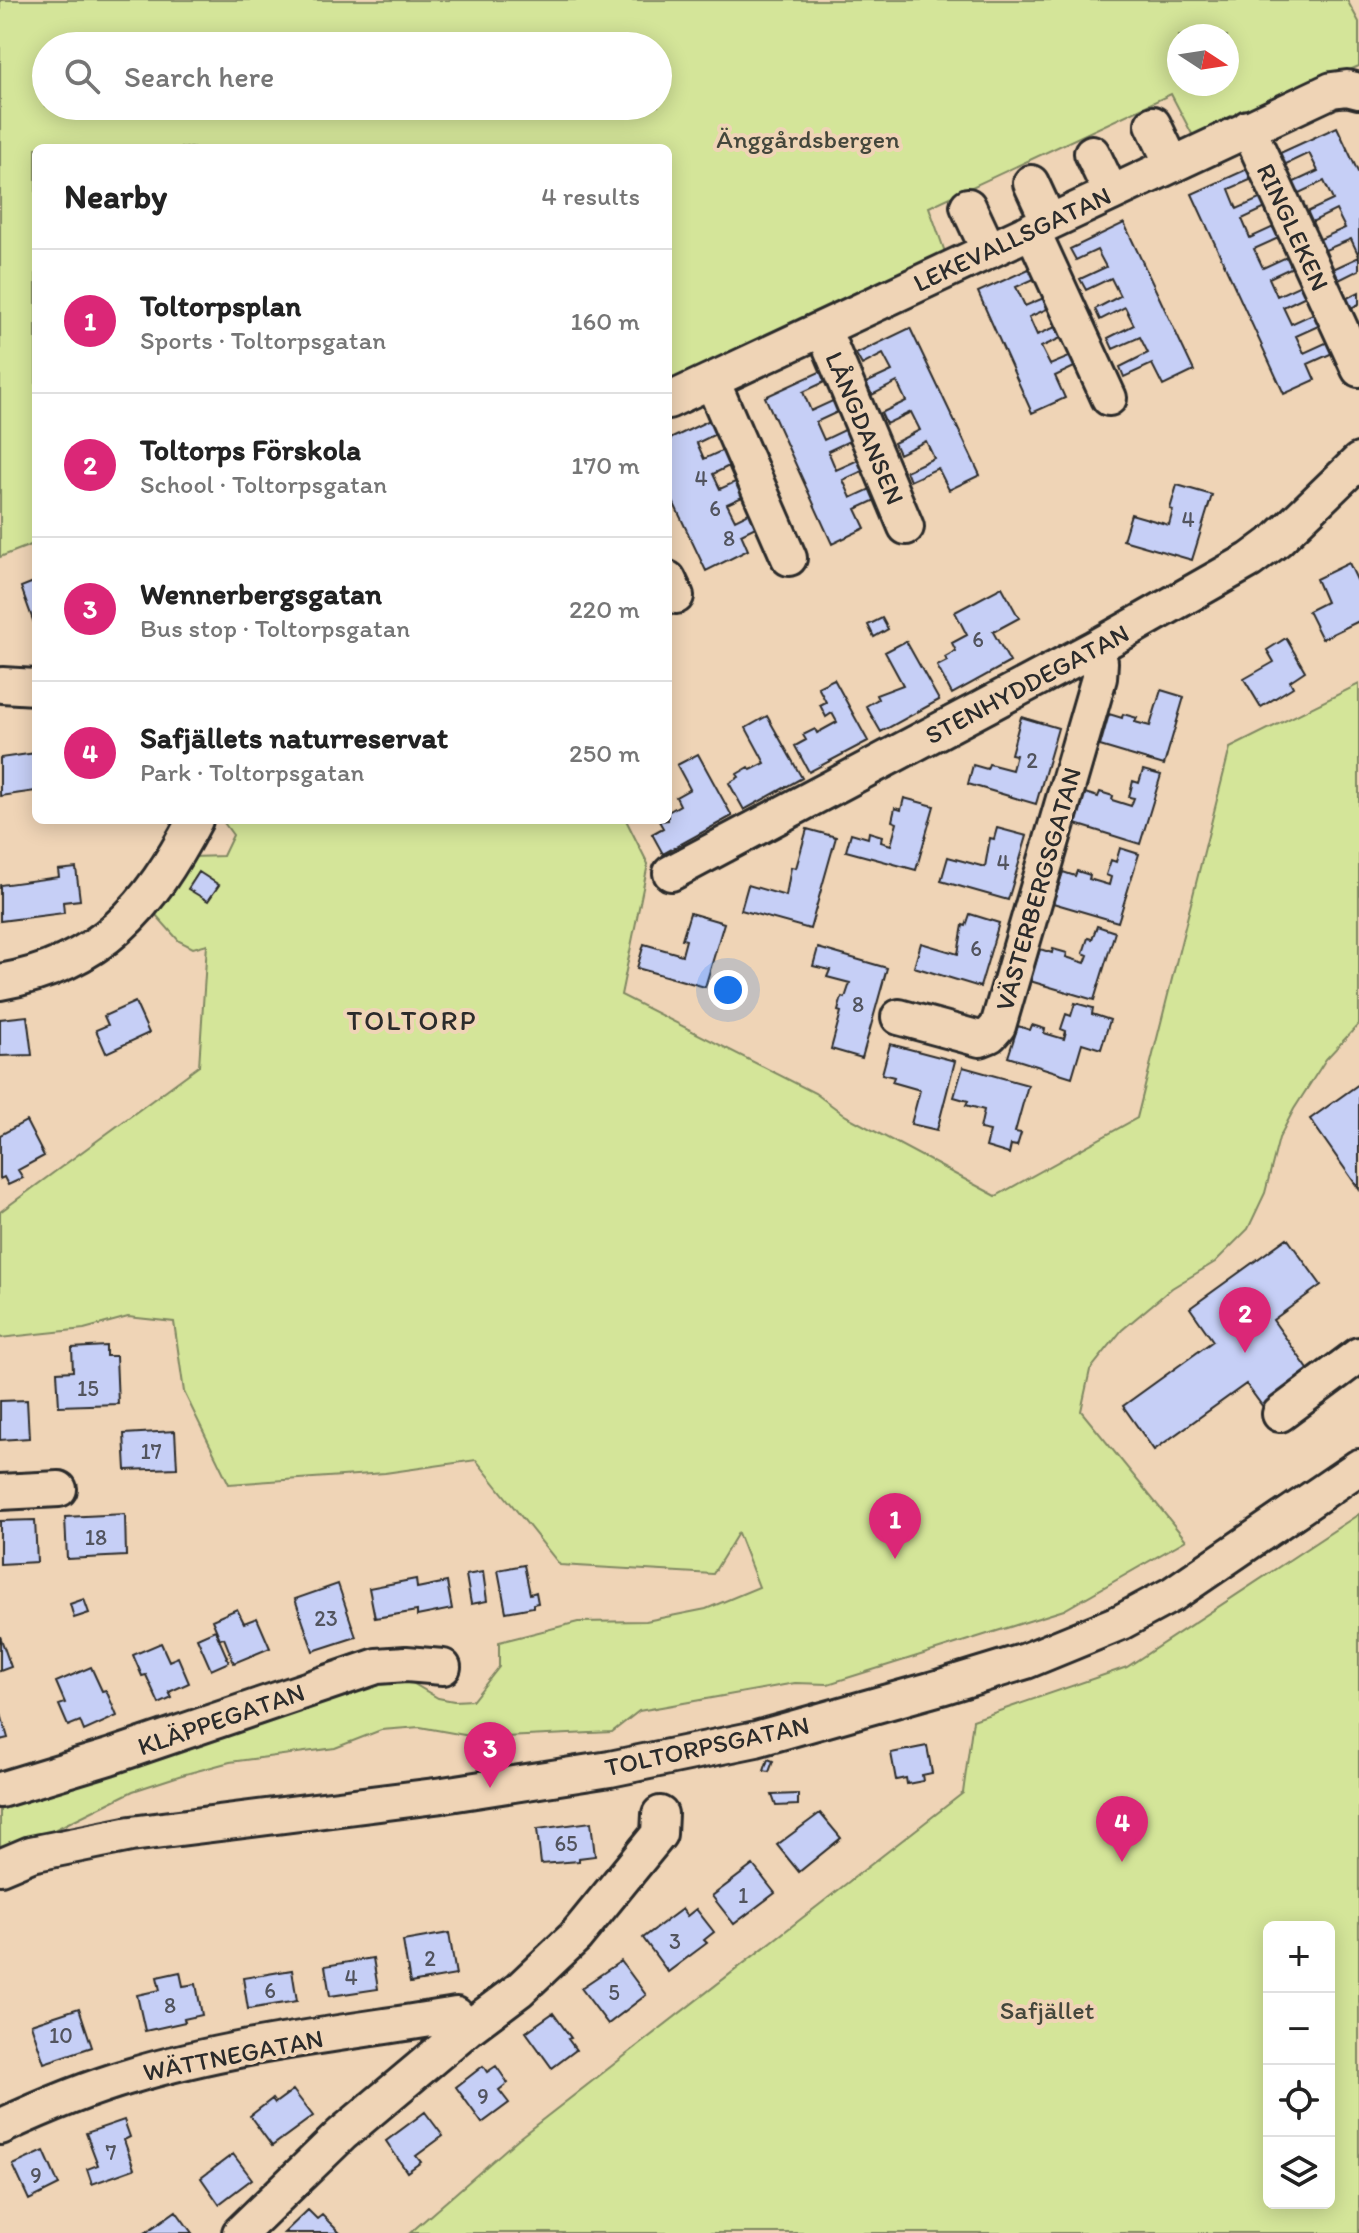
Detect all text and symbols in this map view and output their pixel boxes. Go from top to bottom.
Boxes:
north arrow [1167,24,1239,96]
search box [32,32,672,120]
icon: search [60,54,104,98]
text: Search here [124,58,274,95]
park label: Änggårdsbergen [716,123,900,155]
street label: RINGLEKEN [1250,158,1336,296]
text: Nearby [64,176,167,217]
street label: LEKEVALLSGATAN [908,179,1116,299]
text: 4 results [541,180,640,212]
text: Toltorpsplan [140,287,301,324]
text: 1 [84,305,96,337]
text: 160 m [570,305,640,337]
text: Sports · Toltorpsgatan [140,324,386,356]
street label: LÅNGDANSEN [818,347,912,509]
text: Toltorps Förskola [140,431,361,468]
text: 2 [83,449,97,481]
text: 170 m [571,449,640,481]
house number: 4 [694,465,708,492]
text: School · Toltorpsgatan [140,468,387,500]
house number: 6 [709,495,721,522]
house number: 4 [1181,506,1195,533]
house number: 8 [723,525,735,552]
text: Wennerbergsgatan [140,575,382,612]
text: 3 [83,593,97,625]
text: 220 m [569,593,640,625]
text: Bus stop · Toltorpsgatan [140,612,410,644]
street label: STENHYDDEGATAN [920,617,1134,751]
house number: 6 [972,626,984,653]
text: Safjällets naturreservat [140,719,448,756]
text: 4 [82,737,98,769]
text: 250 m [569,737,640,769]
house number: 2 [1026,747,1038,774]
text: Park · Toltorpsgatan [140,756,364,788]
street label: VÄSTERBERGSGATAN [988,763,1088,1015]
house number: 4 [996,849,1010,876]
house number: 6 [970,935,982,962]
your location [708,970,748,1010]
house number: 8 [852,991,864,1018]
district label: TOLTORP [347,1003,477,1037]
pin: 2 [1219,1287,1271,1353]
house number: 15 [77,1375,99,1402]
house number: 17 [140,1438,162,1465]
pin: 1 [869,1493,921,1559]
house number: 18 [85,1524,107,1551]
house number: 23 [314,1605,338,1632]
street label: KLÄPPEGATAN [133,1676,309,1762]
street label: TOLTORPSGATAN [602,1709,812,1783]
pin: 3 [464,1722,516,1788]
pin: 4 [1096,1796,1148,1862]
house number: 65 [554,1830,578,1857]
house number: 1 [738,1882,748,1909]
map controls [1263,1921,1335,2209]
button: + [1263,1921,1335,1993]
house number: 3 [669,1928,681,1955]
house number: 2 [424,1945,436,1972]
house number: 4 [344,1964,358,1991]
house number: 6 [264,1977,276,2004]
house number: 5 [608,1979,620,2006]
house number: 8 [164,1992,176,2019]
button: − [1263,1993,1335,2065]
park label: Safjället [1000,1994,1095,2026]
house number: 10 [49,2022,73,2049]
street label: WÄTTNEGATAN [140,2022,326,2088]
button: locate [1263,2065,1335,2137]
house number: 9 [477,2083,489,2110]
button: layers [1263,2137,1335,2209]
house number: 7 [106,2139,117,2166]
house number: 9 [30,2162,42,2189]

